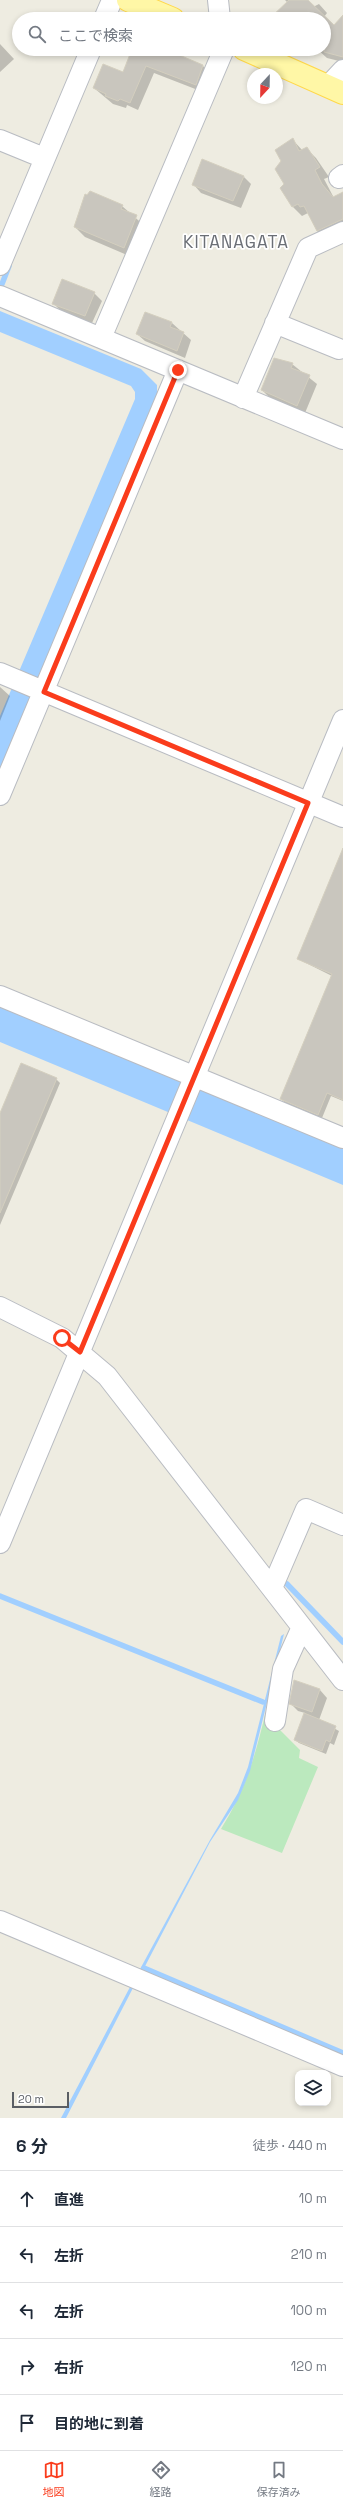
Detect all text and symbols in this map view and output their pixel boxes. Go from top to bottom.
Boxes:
search box [12,12,331,56]
icon: search [26,23,48,45]
text: ここで検索 [58,26,133,45]
north arrow [247,68,283,104]
district label: KITANAGATA [183,231,289,253]
route end [169,361,187,379]
route start [53,1329,71,1347]
map controls [295,2070,331,2106]
button: layers [295,2070,331,2106]
scale bar [12,2090,69,2109]
text: 20 m [18,2092,44,2106]
text: 6 分 [16,2135,48,2157]
text: 徒歩 · 440 m [253,2137,327,2154]
icon: ahead [16,2188,38,2210]
text: 直進 [54,2190,84,2209]
text: 10 m [299,2190,327,2207]
icon: left [16,2244,38,2266]
text: 左折 [54,2246,84,2265]
text: 210 m [291,2246,327,2263]
icon: left [16,2300,38,2322]
text: 左折 [54,2302,84,2321]
text: 100 m [290,2302,327,2319]
icon: right [16,2356,38,2378]
text: 右折 [54,2358,84,2377]
text: 120 m [291,2358,327,2375]
icon: arrive [16,2412,38,2434]
text: 目的地に到着 [54,2414,144,2433]
tab: 地図 [43,2459,65,2499]
tab: 経路 [150,2459,172,2499]
tab: 保存済み [257,2459,301,2499]

